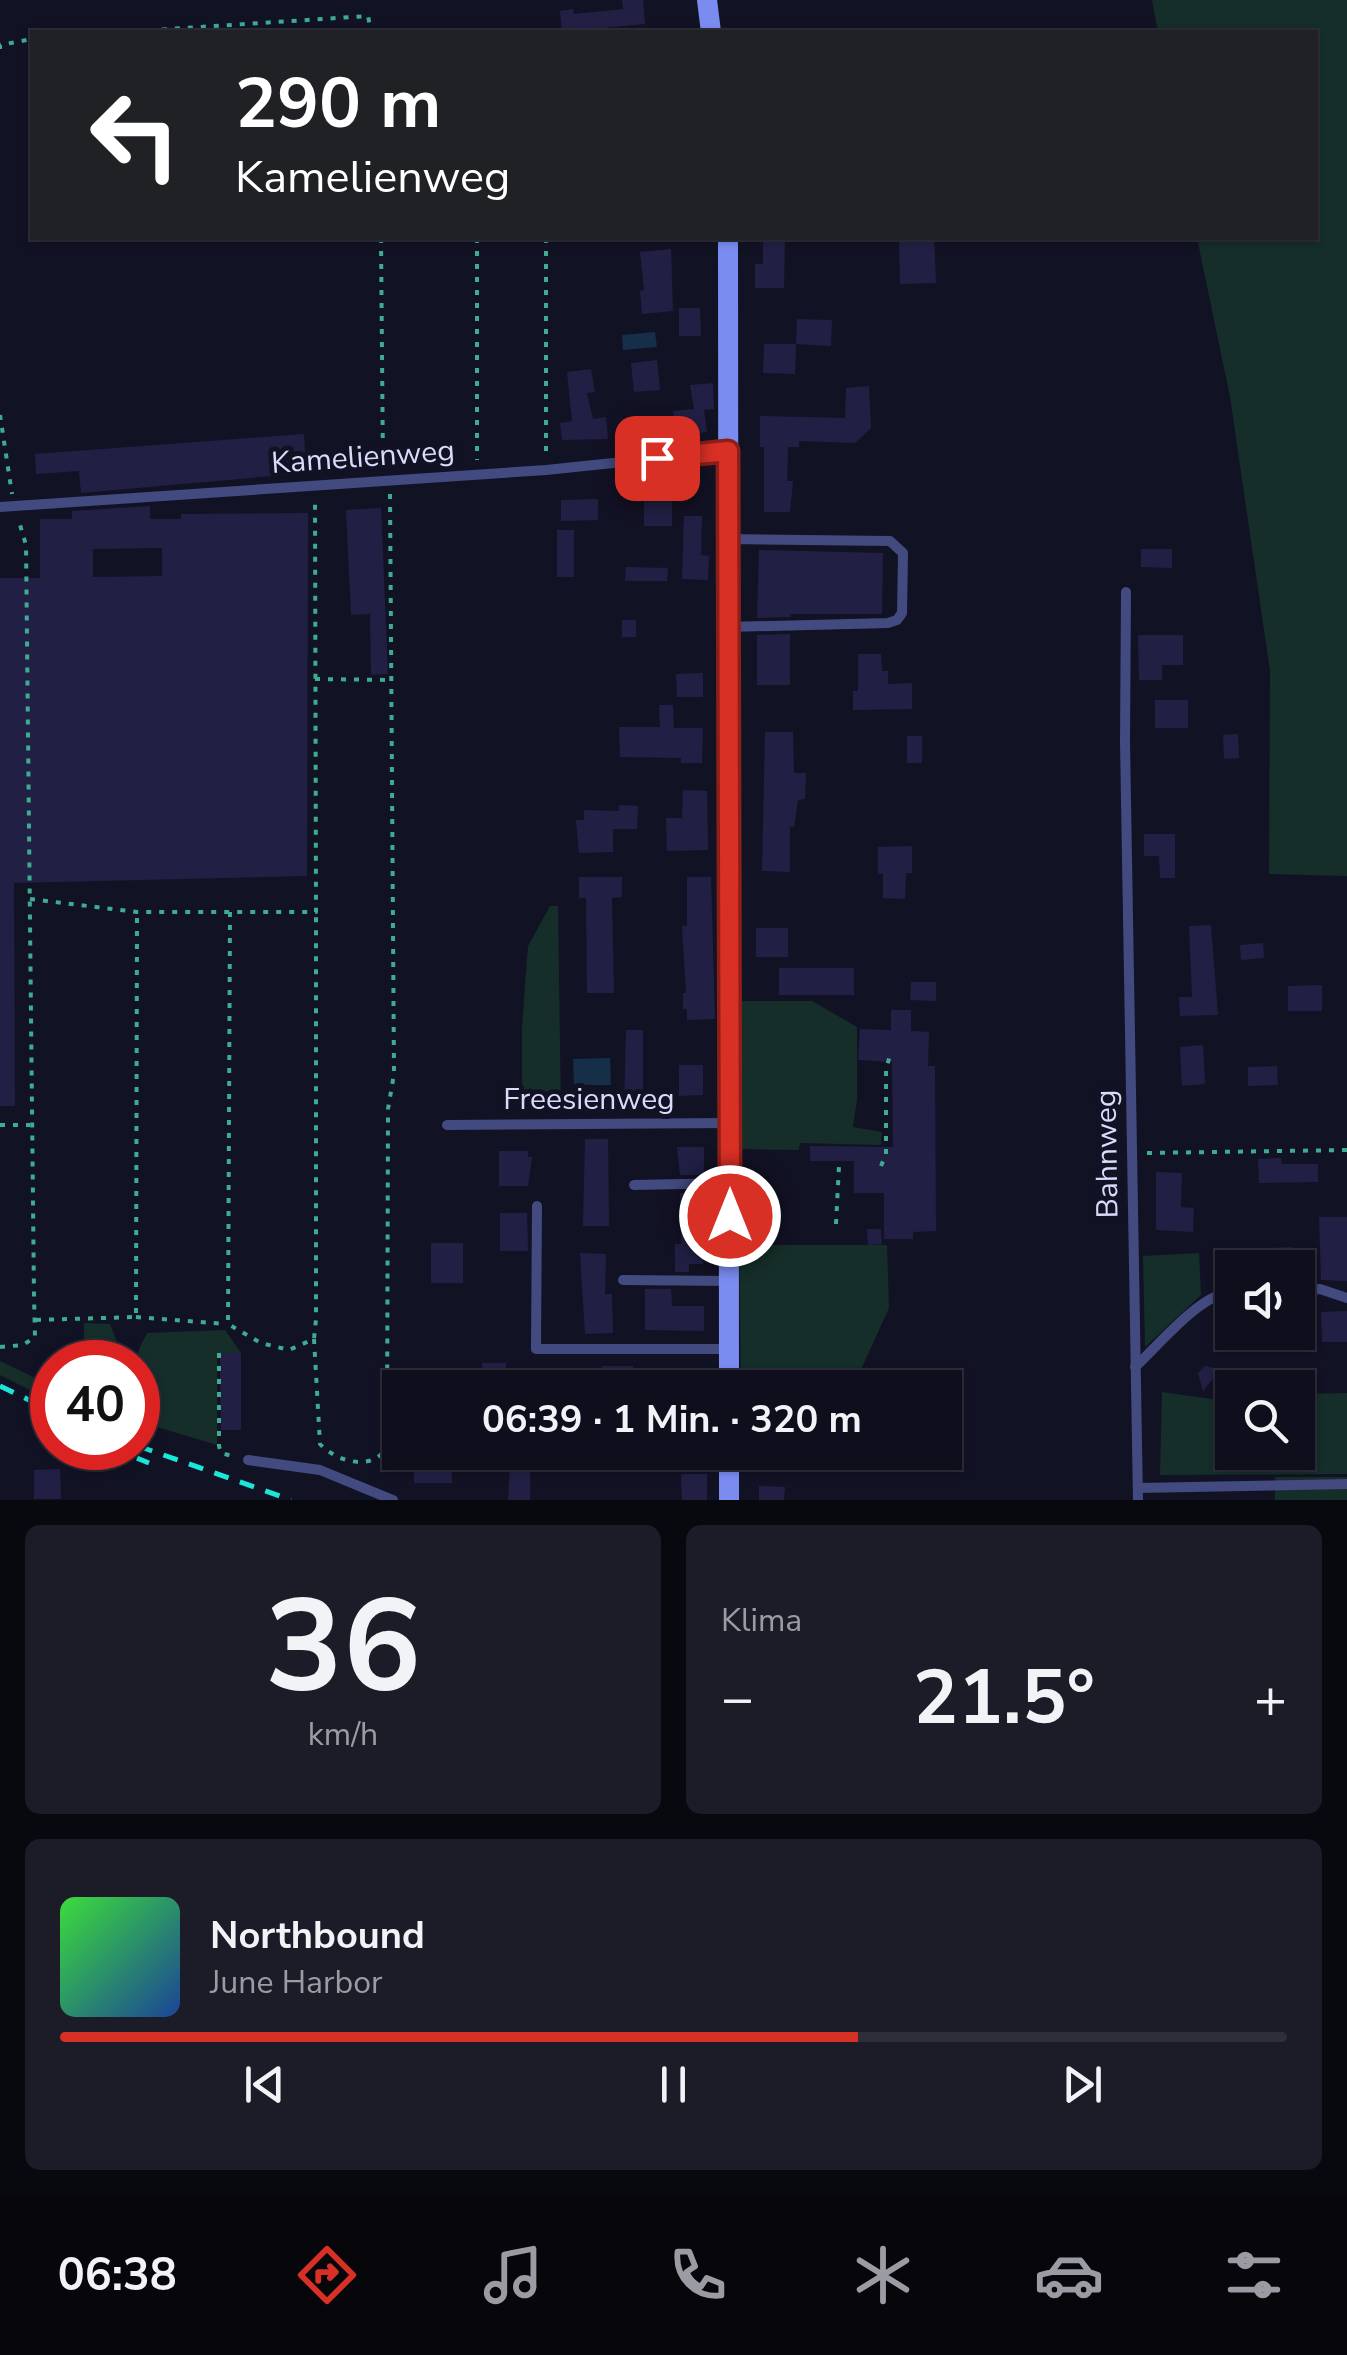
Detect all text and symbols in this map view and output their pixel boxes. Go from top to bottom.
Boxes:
text: 290 m [235,56,441,152]
icon: left [70,70,200,200]
text: Kamelienweg [235,147,510,208]
pin [615,416,700,501]
street label: Kamelienweg [270,430,456,484]
icon: arrive [630,431,685,486]
street label: Freesienweg [503,1079,675,1120]
street label: Bahnweg [1085,1089,1129,1219]
position arrow [678,1164,782,1268]
map controls [1215,1250,1315,1470]
button: sound [1215,1250,1315,1350]
speed limit sign: 40 [30,1340,160,1470]
button: search [1215,1370,1315,1470]
text: 06:39 · 1 Min. · 320 m [482,1394,862,1445]
text: 36 [265,1559,421,1736]
text: Klima [721,1599,802,1642]
text: 21.5° [913,1647,1095,1749]
text: − [721,1661,754,1736]
text: + [1254,1661,1287,1736]
text: km/h [308,1713,378,1756]
text: Northbound [210,1910,425,1961]
text: June Harbor [210,1961,382,2004]
icon: previous [237,2057,292,2112]
icon: pause [646,2057,701,2112]
icon: next [1055,2057,1110,2112]
icon: directions [292,2240,362,2310]
icon: music [478,2240,548,2310]
icon: phone [663,2240,733,2310]
icon: climate [848,2240,918,2310]
icon: car [1034,2240,1104,2310]
icon: filters [1219,2240,1289,2310]
text: 06:38 [58,2245,177,2306]

